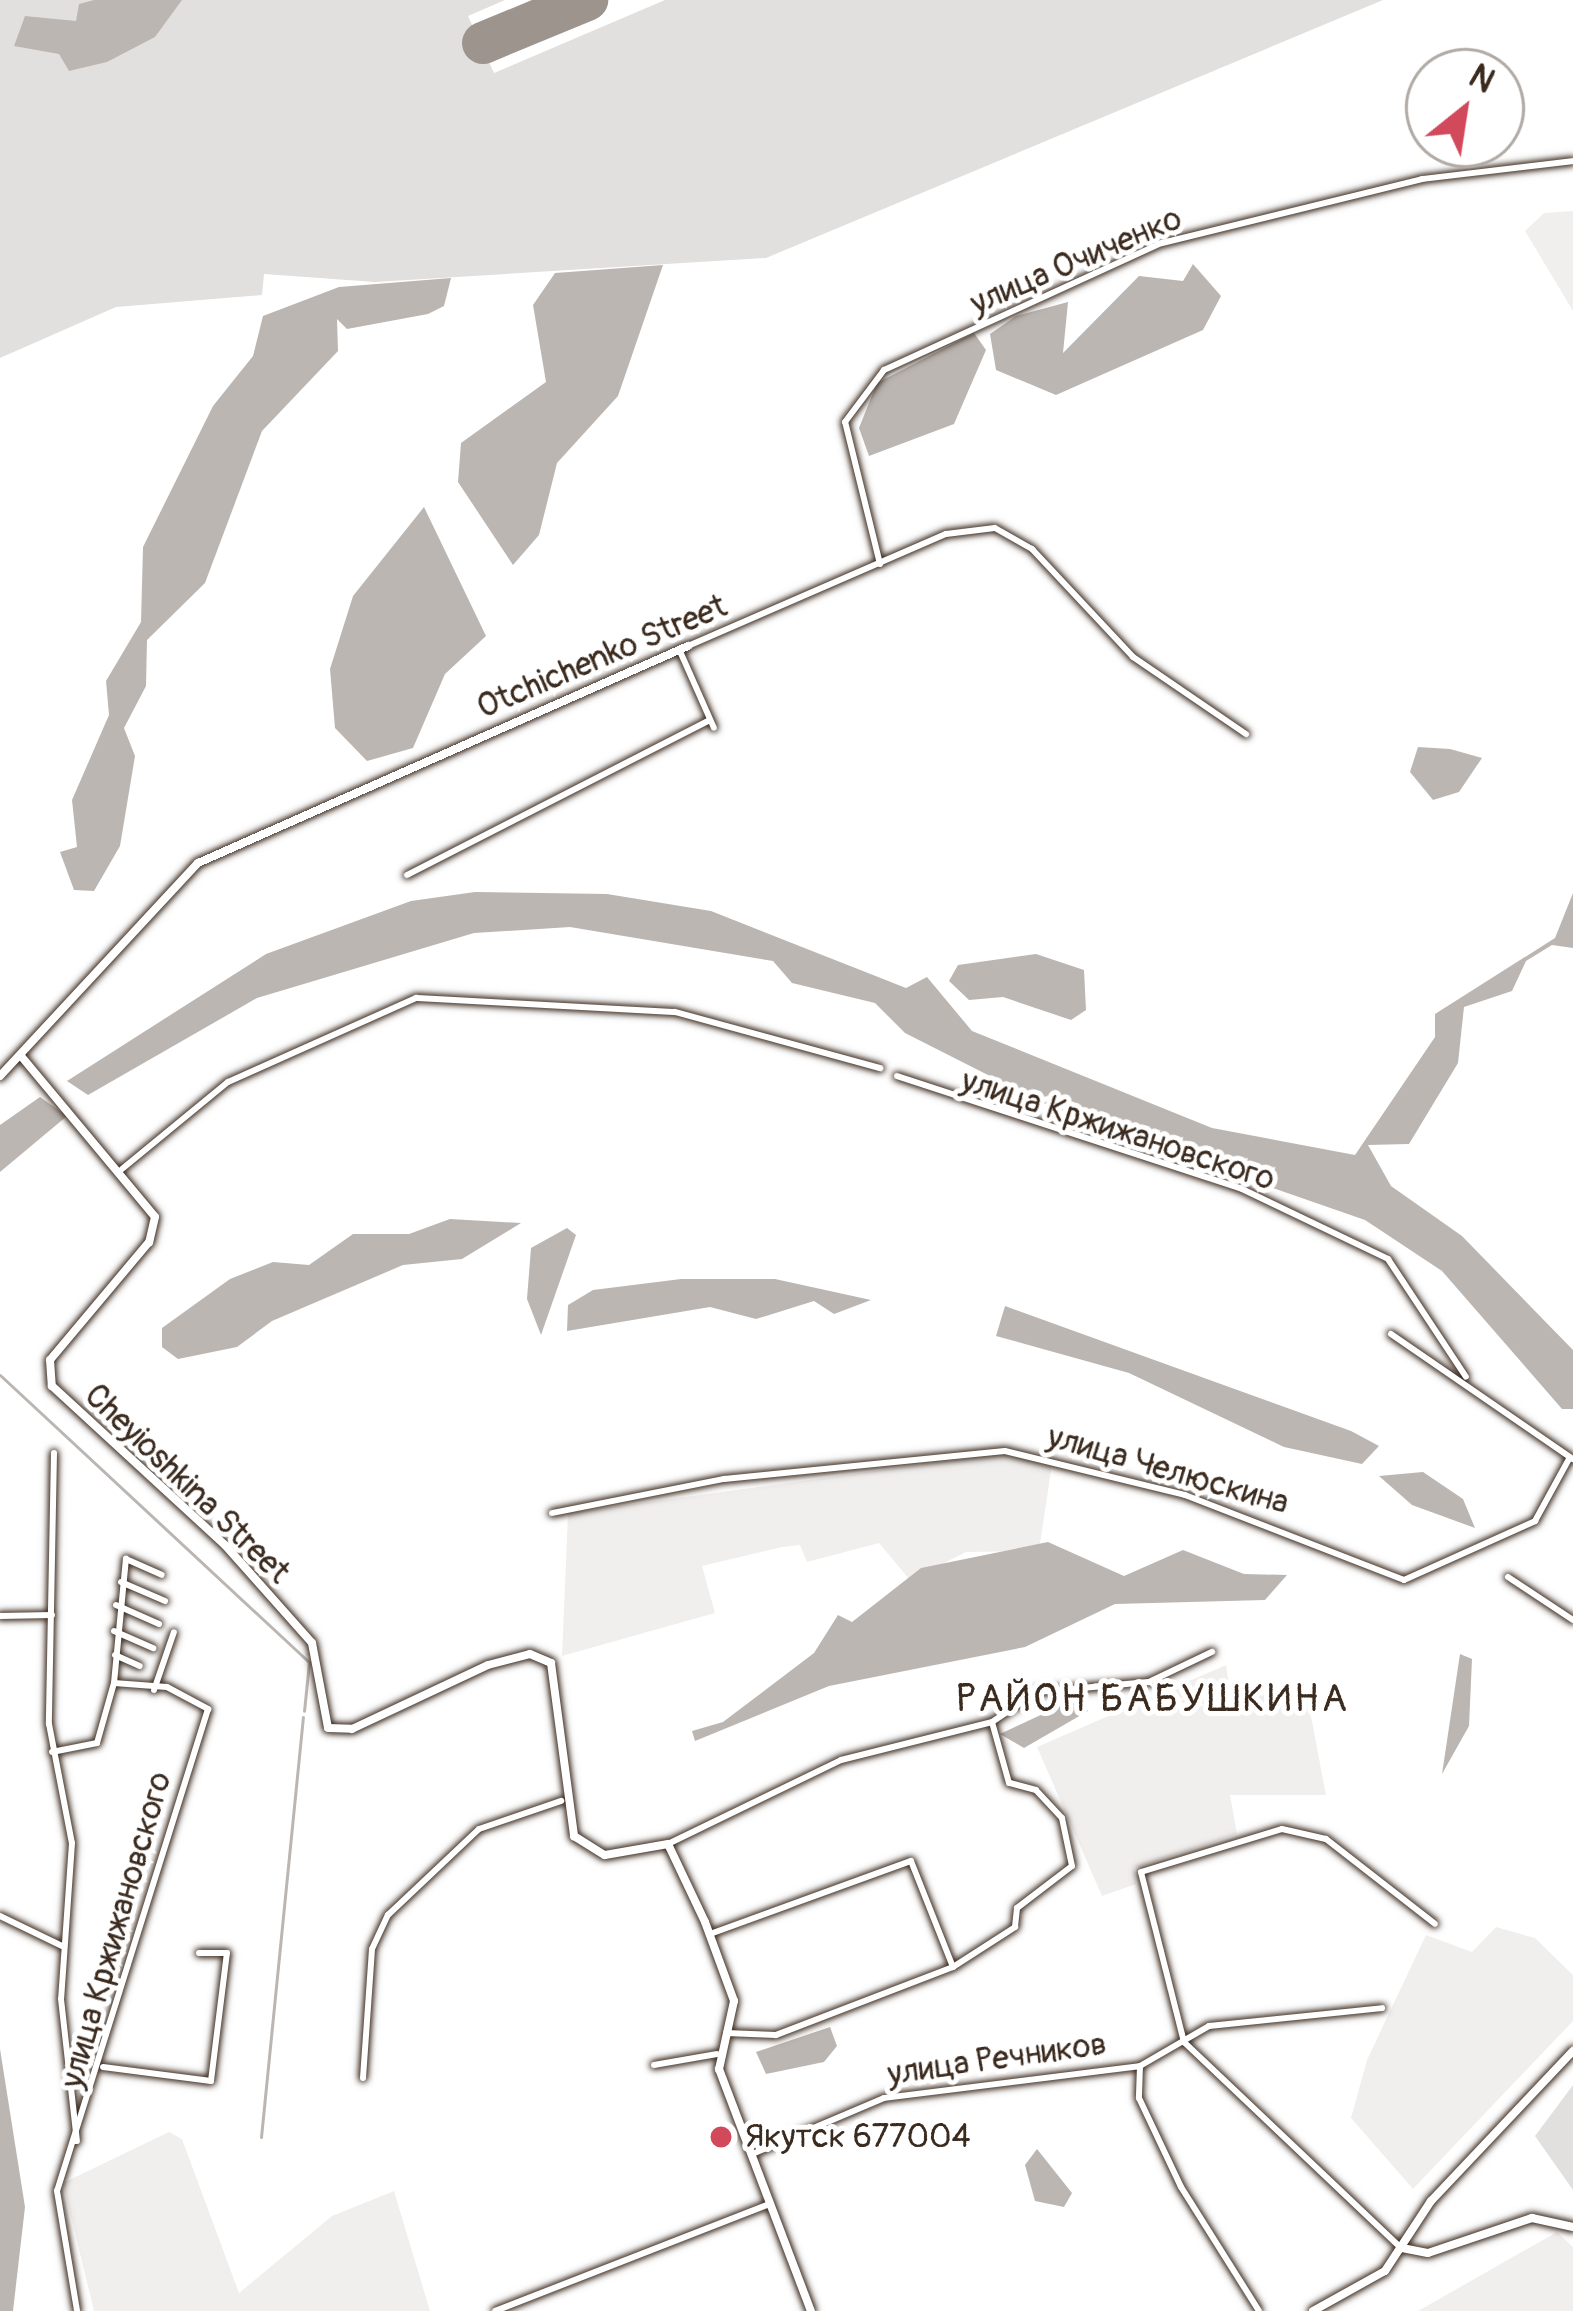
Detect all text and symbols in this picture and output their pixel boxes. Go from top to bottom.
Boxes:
north arrow [1405,48,1525,168]
text: N [1462,56,1502,102]
street label: улица Очиченко [964,199,1188,323]
street label: Otchichenko Street [471,587,733,727]
street label: улица Кржижановского [956,1061,1280,1199]
street label: Cheyioshkina Street [76,1376,298,1592]
street label: улица Челюскина [1043,1417,1293,1523]
district label: РАЙОН БАБУШКИНА [956,1676,1350,1722]
street label: улица Кржижановского [52,1767,180,2093]
street label: улица Речников [885,2024,1109,2094]
place label: Якутск 677004 [745,2117,971,2157]
marker: Якутск 677004 [708,2124,734,2150]

